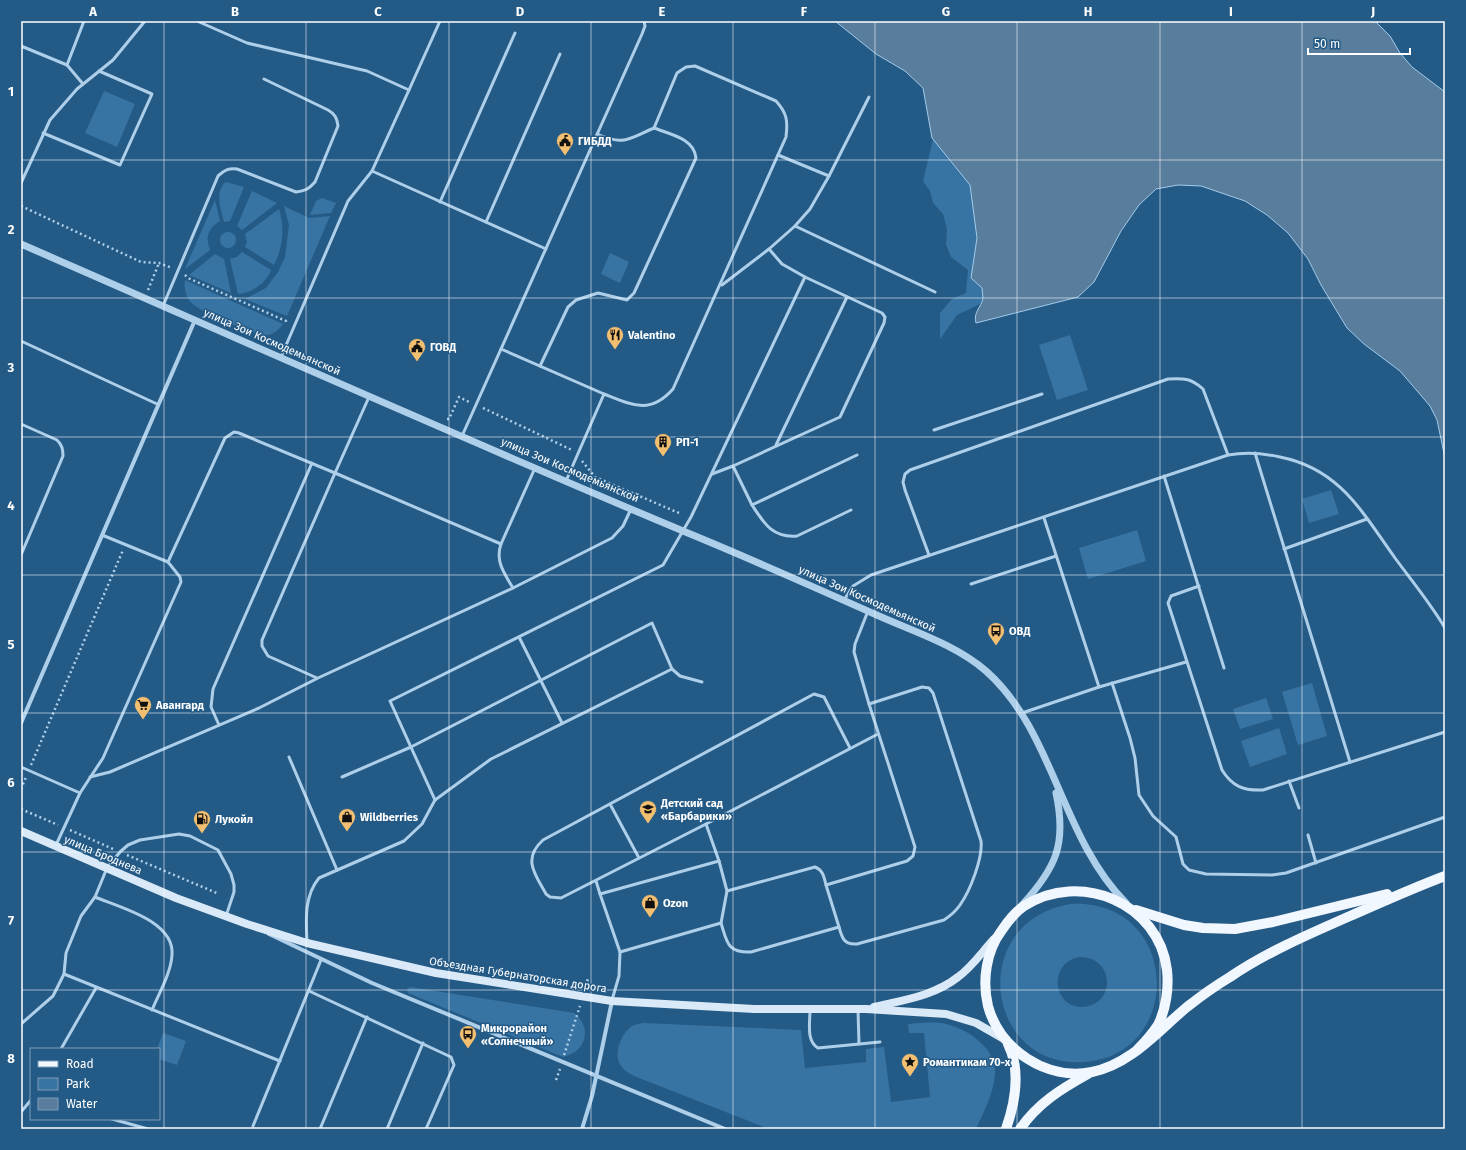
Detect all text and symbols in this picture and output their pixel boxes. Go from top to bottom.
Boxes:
text: A [88,4,97,19]
text: B [231,4,239,19]
text: C [374,4,382,19]
text: D [516,4,525,19]
text: E [659,4,666,19]
text: F [801,4,808,19]
text: G [942,4,950,19]
text: H [1084,4,1092,19]
text: I [1229,4,1233,19]
text: J [1370,4,1375,19]
scale bar [1308,30,1410,56]
text: 50 m [1314,37,1340,51]
text: 1 [8,84,14,99]
public building icon: ГИБДД [555,131,575,156]
place label: ГИБДД [578,135,611,148]
text: 2 [8,222,15,237]
street label: улица Зои Космодемьянской [202,306,342,378]
restaurant icon: Valentino [605,325,625,350]
place label: Valentino [627,329,676,342]
public building icon: ГОВД [407,337,427,362]
place label: ГОВД [430,341,456,354]
text: 3 [7,360,15,375]
building icon: РП-1 [653,432,673,457]
street label: улица Зои Космодемьянской [499,435,641,505]
place label: РП-1 [676,436,699,449]
text: 4 [7,498,15,513]
street label: улица Зои Космодемьянской [797,563,937,635]
bus stop icon: ОВД [986,621,1006,646]
place label: ОВД [1009,625,1030,638]
text: 5 [8,637,15,652]
supermarket icon: Авангард [133,695,153,720]
place label: Авангард [155,699,204,712]
text: 6 [7,775,15,790]
place label: Детский сад «Барбарики» [660,797,732,823]
school or university icon: Детский сад «Барбарики» [638,799,658,824]
shop icon: Wildberries [337,807,357,832]
fuel station icon: Лукойл [192,809,212,834]
place label: Wildberries [360,811,419,824]
place label: Лукойл [215,813,253,826]
street label: улица Броднева [62,833,144,877]
shop icon: Ozon [640,893,660,918]
place label: Ozon [663,897,688,910]
text: 7 [8,913,14,928]
street label: Объездная Губернаторская дорога [428,955,608,995]
place label: Микрорайон «Солнечный» [481,1022,553,1048]
bus stop icon: Микрорайон «Солнечный» [458,1024,478,1049]
legend [30,1048,160,1120]
text: 8 [7,1051,15,1066]
place icon: Романтикам 70-х [900,1052,920,1077]
place label: Романтикам 70-х [923,1056,1011,1069]
text: Road [66,1057,94,1071]
text: Park [66,1077,90,1091]
text: Water [66,1097,98,1111]

